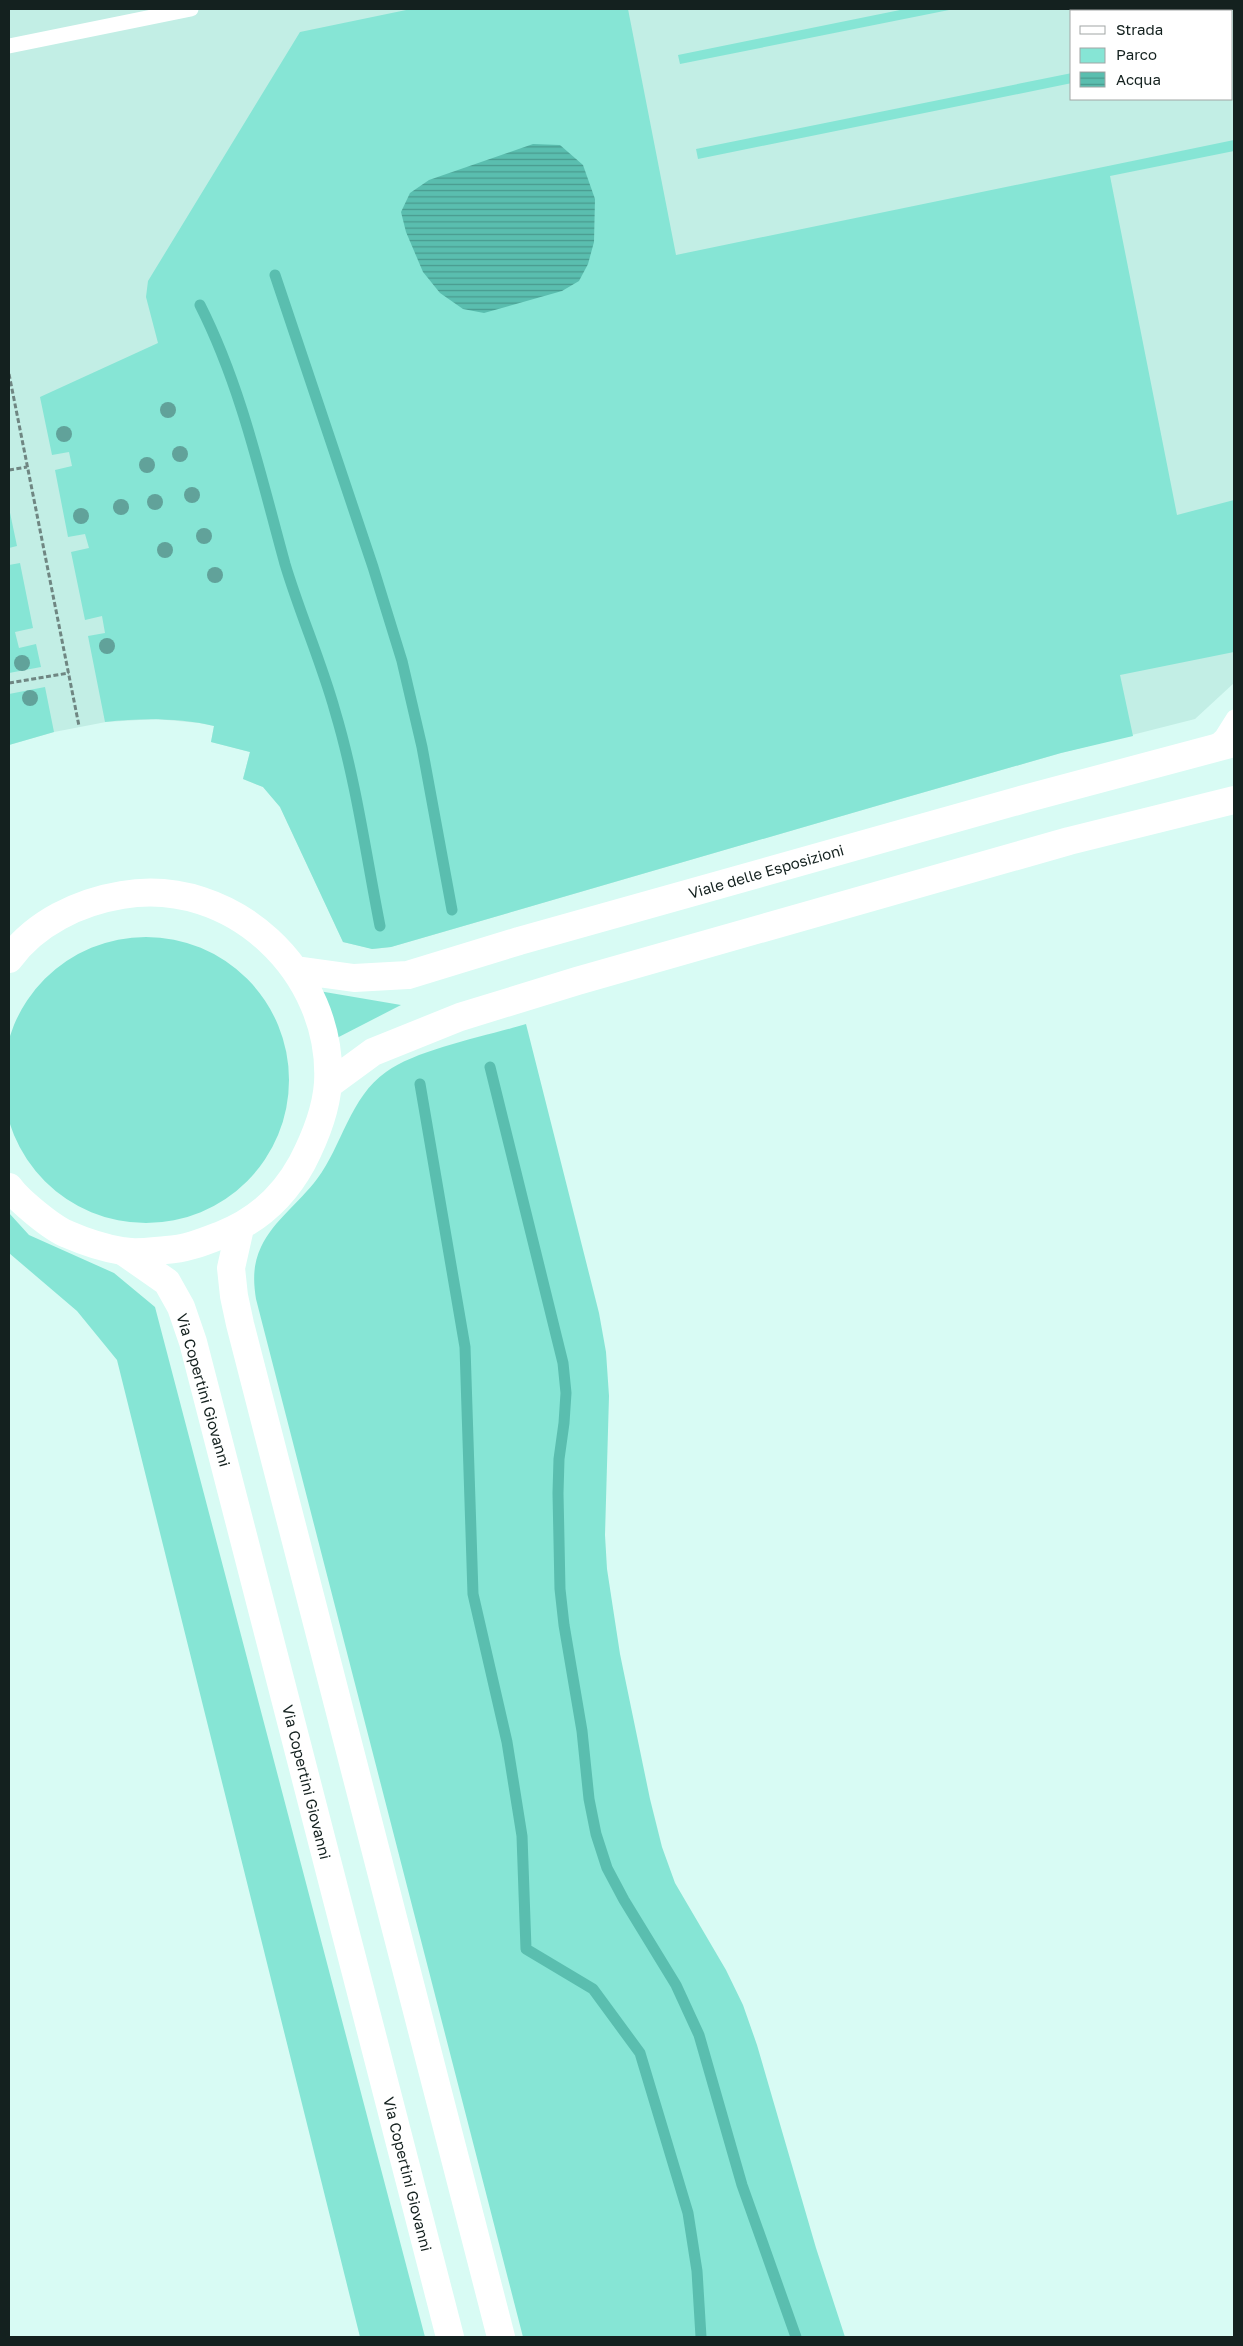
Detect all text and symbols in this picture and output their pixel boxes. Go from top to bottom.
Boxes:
legend [1070,10,1233,100]
text: Strada [1116,20,1163,38]
text: Parco [1116,45,1157,63]
text: Acqua [1116,70,1161,88]
street label: Viale delle Esposizioni [686,840,846,902]
street label: Via Copertini Giovanni [173,1311,235,1469]
street label: Via Copertini Giovanni [279,1703,335,1861]
street label: Via Copertini Giovanni [380,2095,436,2253]

